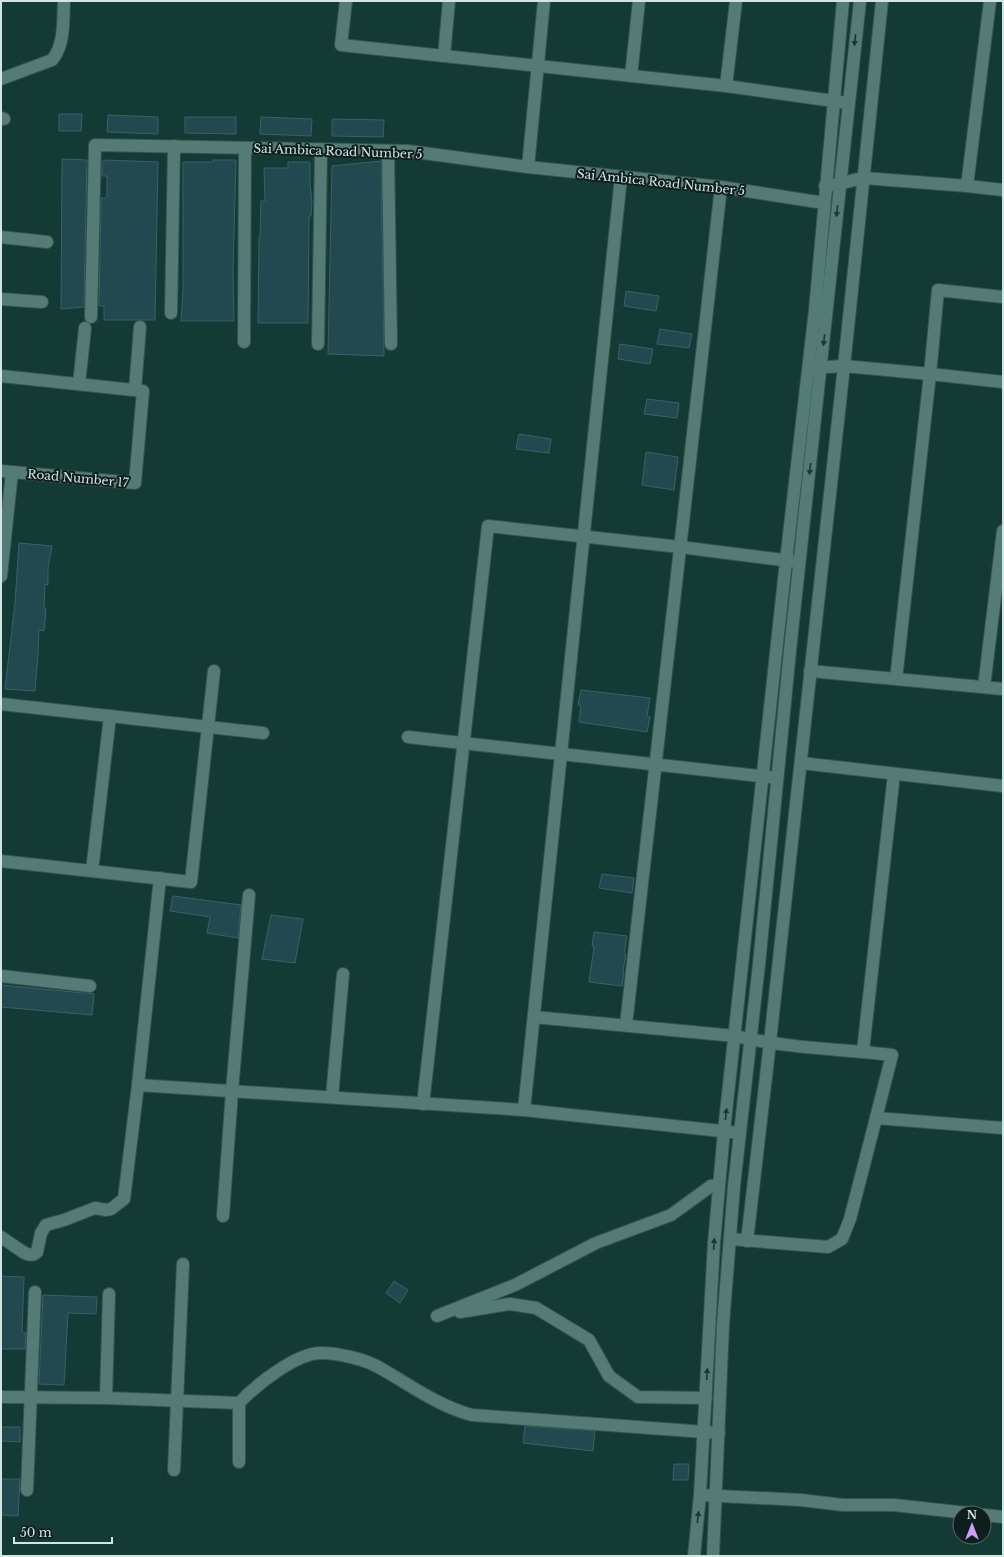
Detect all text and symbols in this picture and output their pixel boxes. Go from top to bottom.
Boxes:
one-way arrow [852,34,859,46]
street label: Sai Ambica Road Number 5 [253,141,423,161]
street label: Sai Ambica Road Number 5 [576,166,746,198]
one-way arrow [834,205,840,217]
one-way arrow [820,334,827,346]
one-way arrow [806,463,813,475]
street label: Road Number 17 [27,466,130,490]
one-way arrow [723,1108,729,1120]
one-way arrow [711,1238,718,1250]
one-way arrow [704,1368,711,1380]
north arrow [952,1505,992,1545]
text: N [967,1508,978,1522]
one-way arrow [695,1511,701,1523]
scale bar [14,1519,112,1545]
text: 50 m [20,1525,52,1540]

